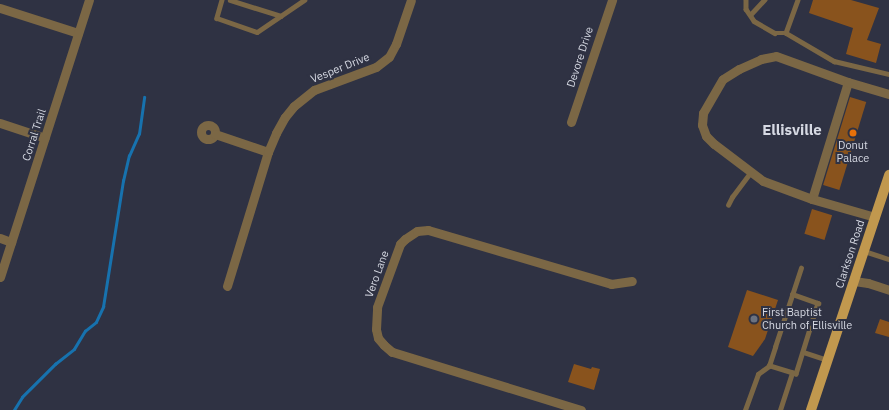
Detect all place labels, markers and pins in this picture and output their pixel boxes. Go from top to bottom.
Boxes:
marker: Donut Palace [848,128,858,138]
place label: Donut Palace [837,139,869,165]
place label: First Baptist Church of Ellisville [762,306,852,332]
marker: First Baptist Church of Ellisville [749,314,759,324]

